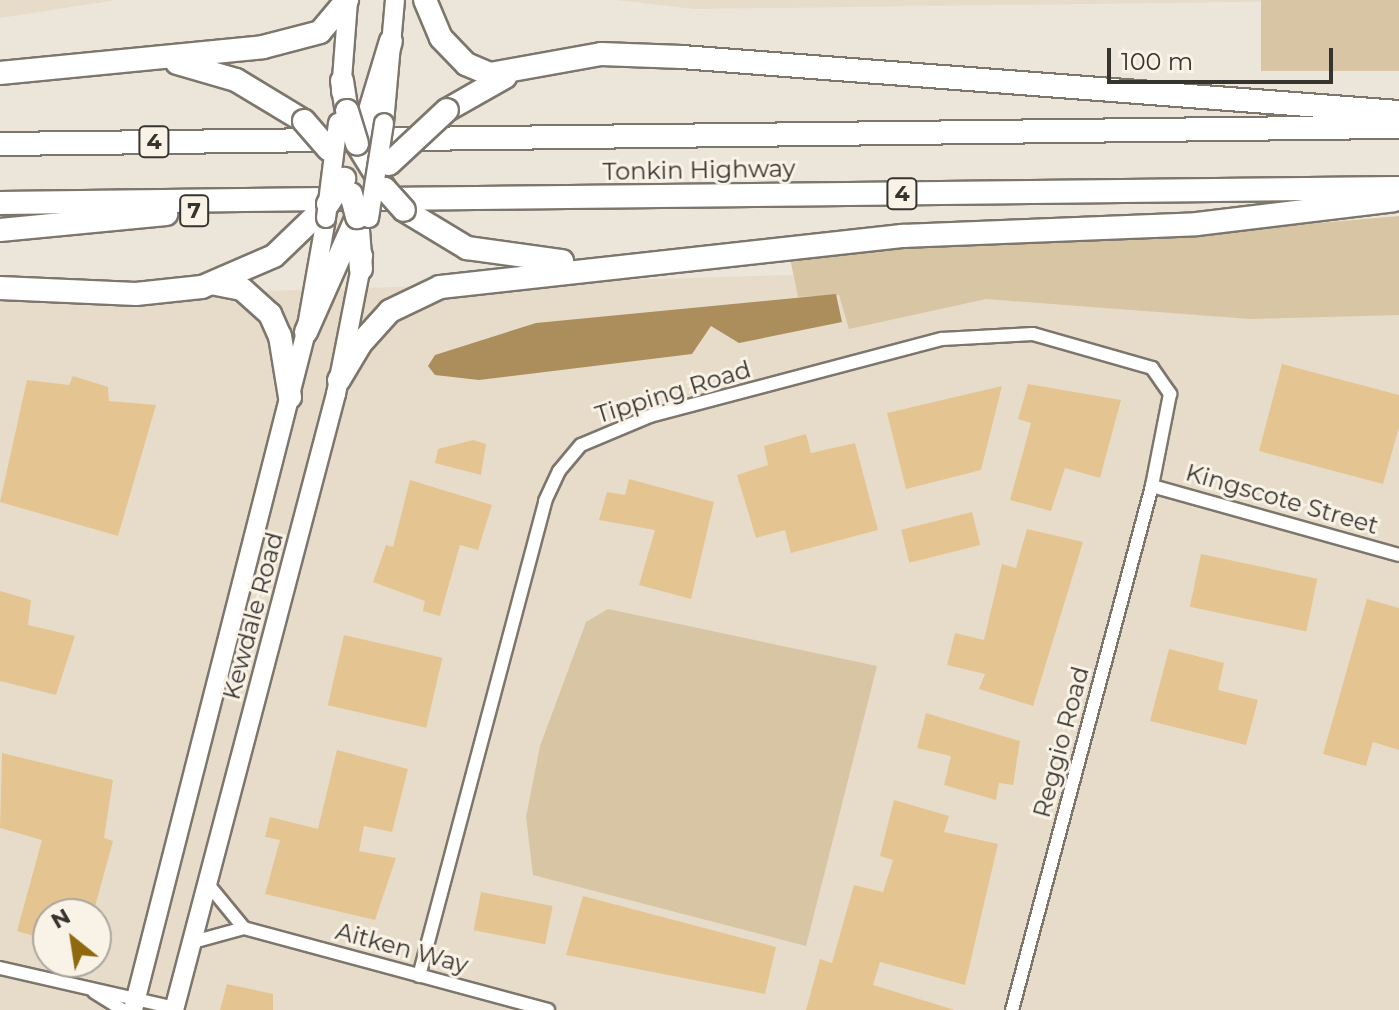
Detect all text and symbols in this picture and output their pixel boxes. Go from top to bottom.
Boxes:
scale bar [1111,32,1337,82]
text: 100 m [1121,47,1193,76]
road number: 4 [138,124,170,160]
street label: Tonkin Highway [602,154,796,186]
road number: 4 [886,176,918,212]
road number: 7 [178,193,210,229]
street label: Tipping Road [592,355,754,429]
street label: Kingscote Street [1182,458,1382,540]
street label: Kewdale Road [217,529,289,703]
street label: Reggio Road [1027,663,1095,821]
north arrow [32,898,112,978]
text: N [46,902,75,935]
street label: Aitken Way [333,916,471,980]

